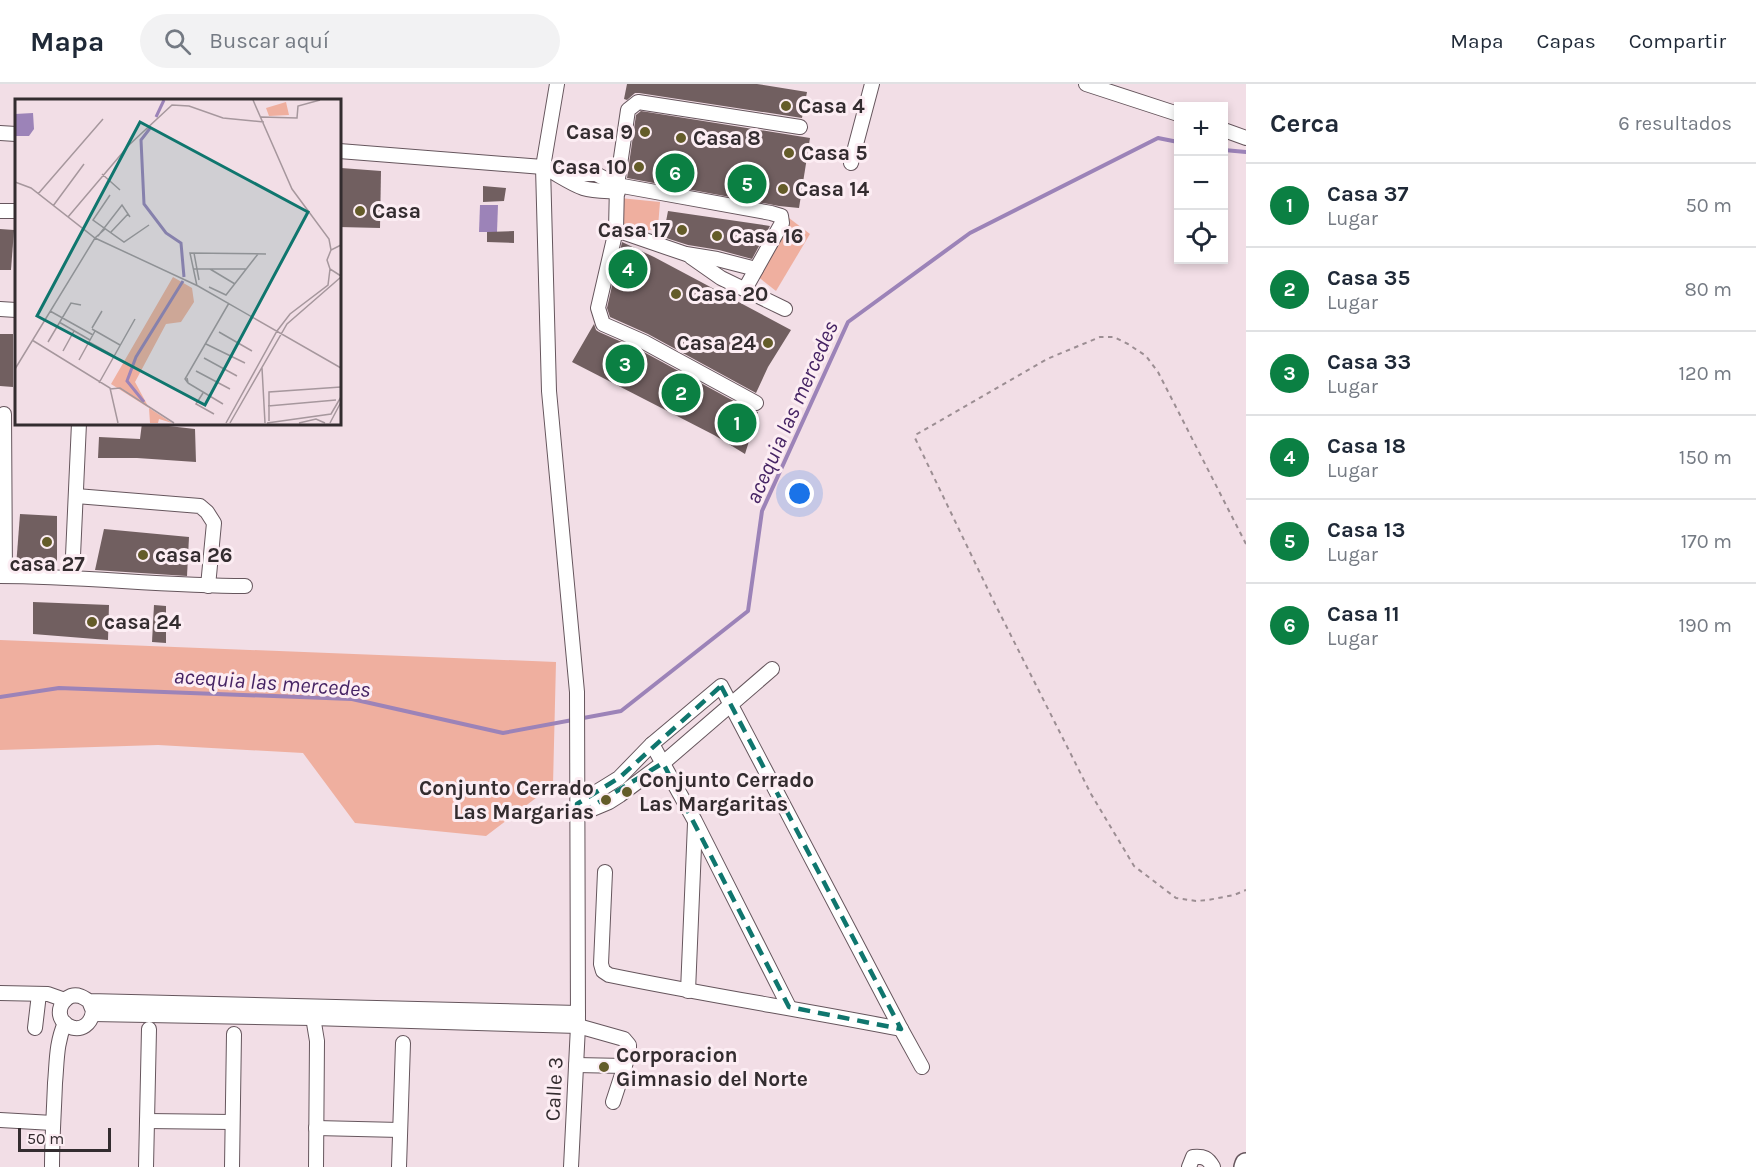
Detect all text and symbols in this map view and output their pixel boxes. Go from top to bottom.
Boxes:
search box [140,14,560,68]
text: Mapa [30,25,104,58]
icon: search [161,25,194,58]
text: Buscar aquí [209,28,329,54]
text: Mapa [1450,29,1504,53]
text: Capas [1537,29,1596,53]
text: Compartir [1629,29,1726,53]
place label: Casa 4 [798,94,865,118]
inset map [15,99,340,424]
marker: Casa 4 [779,99,793,113]
map controls [1174,102,1228,264]
button: + [1174,102,1228,156]
text: Cerca [1270,108,1339,139]
text: 6 resultados [1618,112,1732,135]
place label: Casa 9 [566,120,633,144]
marker: Casa 9 [638,125,652,139]
place label: Casa 8 [693,126,761,150]
marker: Casa 8 [674,131,688,145]
place label: Casa 5 [801,141,868,165]
marker: Casa 5 [782,146,796,160]
pin: 6 [656,150,694,196]
place label: Casa 10 [552,155,627,179]
button: − [1174,156,1228,210]
marker: Casa 10 [632,160,646,174]
pin: 5 [728,162,766,206]
place label: Casa 14 [795,177,870,201]
text: Casa 37 [1327,181,1408,207]
marker: Casa 14 [776,182,790,196]
text: 1 [1286,194,1293,217]
text: 50 m [1685,194,1732,217]
place label: Casa [372,199,421,223]
marker: Casa [353,204,367,218]
text: Lugar [1327,207,1378,230]
button: locate [1174,210,1228,264]
place label: Casa 17 [598,218,671,242]
marker: Casa 17 [675,223,689,237]
place label: Casa 16 [729,224,804,248]
marker: Casa 16 [710,229,724,243]
pin: 4 [608,246,648,291]
text: Casa 35 [1327,265,1410,291]
text: 2 [1283,278,1296,301]
text: 80 m [1684,278,1732,301]
place label: Casa 20 [688,282,768,306]
marker: Casa 20 [669,287,683,301]
text: Lugar [1327,291,1378,314]
water label: acequia las mercedes [740,317,844,508]
place label: Casa 24 [677,331,756,355]
marker: Casa 24 [761,336,775,350]
pin: 3 [606,342,644,386]
text: Casa 33 [1327,349,1411,375]
text: 3 [1283,362,1296,385]
text: 120 m [1678,362,1732,385]
pin: 2 [662,370,700,416]
text: Lugar [1327,375,1378,398]
pin: 1 [718,400,756,446]
text: Casa 18 [1327,433,1406,459]
text: 4 [1284,446,1295,469]
text: 150 m [1679,446,1732,469]
text: Lugar [1327,459,1378,482]
your location [785,479,814,508]
text: Casa 13 [1327,517,1405,543]
text: 5 [1284,530,1295,553]
text: 170 m [1681,530,1732,553]
marker: casa 27 [40,535,54,549]
place label: casa 26 [155,543,233,567]
text: Lugar [1327,543,1378,566]
marker: casa 26 [136,548,150,562]
place label: casa 27 [9,552,85,576]
text: Casa 11 [1327,601,1400,627]
place label: casa 24 [104,610,182,634]
text: 6 [1283,614,1296,637]
text: 190 m [1678,614,1732,637]
marker: casa 24 [85,615,99,629]
text: Lugar [1327,627,1378,650]
water label: acequia las mercedes [173,663,371,703]
place label: Conjunto Cerrado Las Margaritas [639,768,814,816]
place label: Conjunto Cerrado Las Margarias [419,776,594,824]
marker: Conjunto Cerrado Las Margaritas [620,785,634,799]
marker: Conjunto Cerrado Las Margarias [599,793,613,807]
place label: Corporacion Gimnasio del Norte [616,1043,808,1091]
street label: Calle 3 [540,1056,568,1122]
marker: Corporacion Gimnasio del Norte [597,1060,611,1074]
scale bar [18,1125,111,1152]
text: 50 m [27,1129,64,1148]

